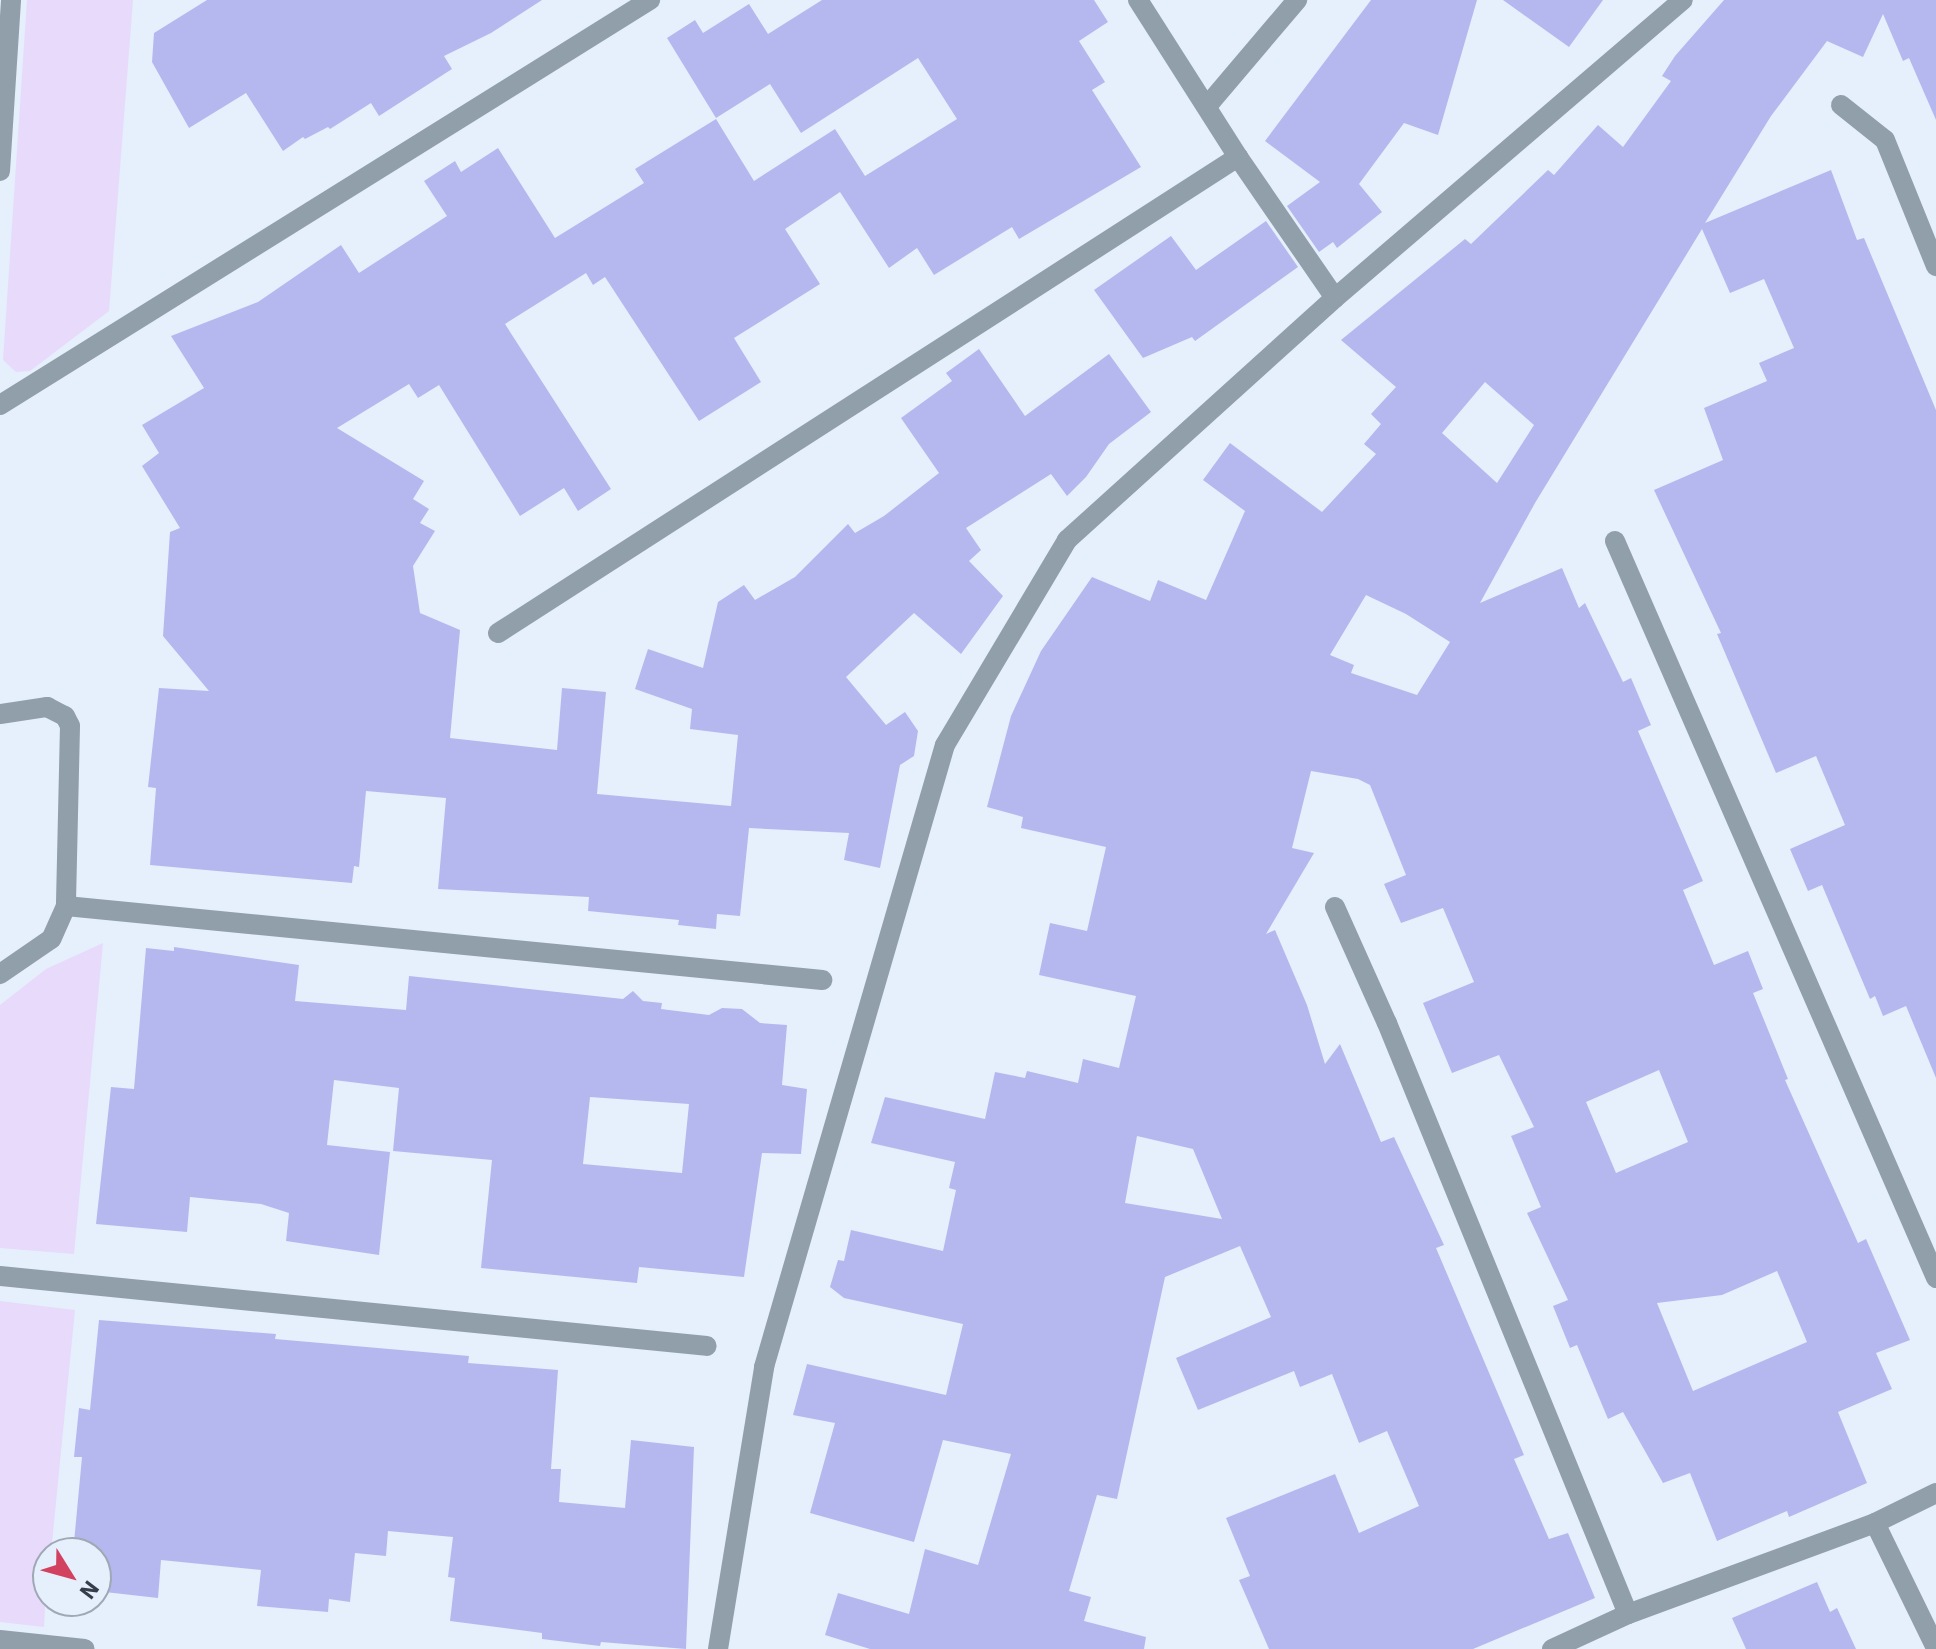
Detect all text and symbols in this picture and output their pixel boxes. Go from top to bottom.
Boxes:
north arrow [32,1537,112,1617]
text: N [74,1575,106,1606]

